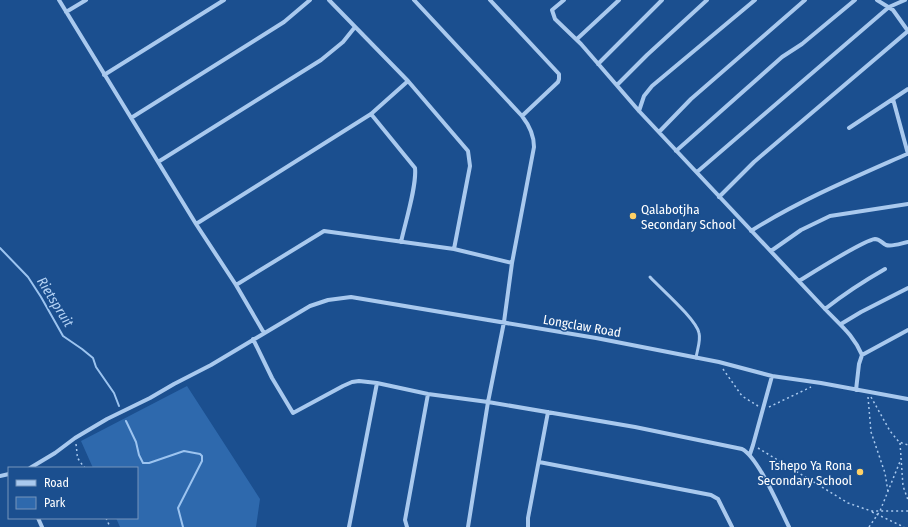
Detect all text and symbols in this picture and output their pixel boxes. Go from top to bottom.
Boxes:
place label: Qalabotjha Secondary School [641,202,736,232]
marker: Qalabotjha Secondary School [628,211,638,221]
water label: Rietspruit [33,274,77,331]
street label: Longclaw Road [542,312,622,340]
place label: Tshepo Ya Rona Secondary School [757,458,853,488]
legend [8,467,138,519]
marker: Tshepo Ya Rona Secondary School [855,467,865,477]
text: Road [44,476,69,490]
text: Park [44,496,66,510]

